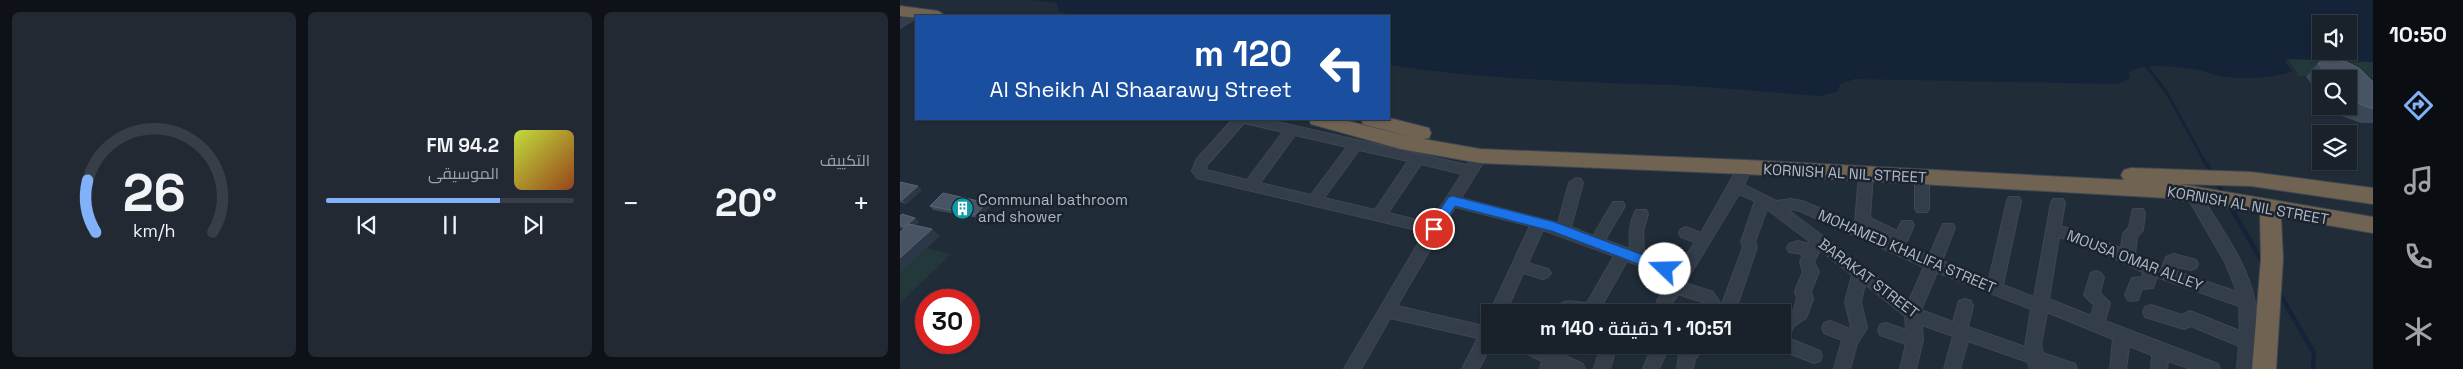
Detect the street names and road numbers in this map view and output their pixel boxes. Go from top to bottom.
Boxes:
street label: KORNISH AL NIL STREET [1763,159,1927,187]
street label: KORNISH AL NIL STREET [2166,181,2330,229]
street label: MOHAMED KHALIFA STREET [1815,205,1999,297]
street label: MOUSA OMAR ALLEY [2064,225,2206,295]
street label: BARAKAT STREET [1815,234,1923,322]

